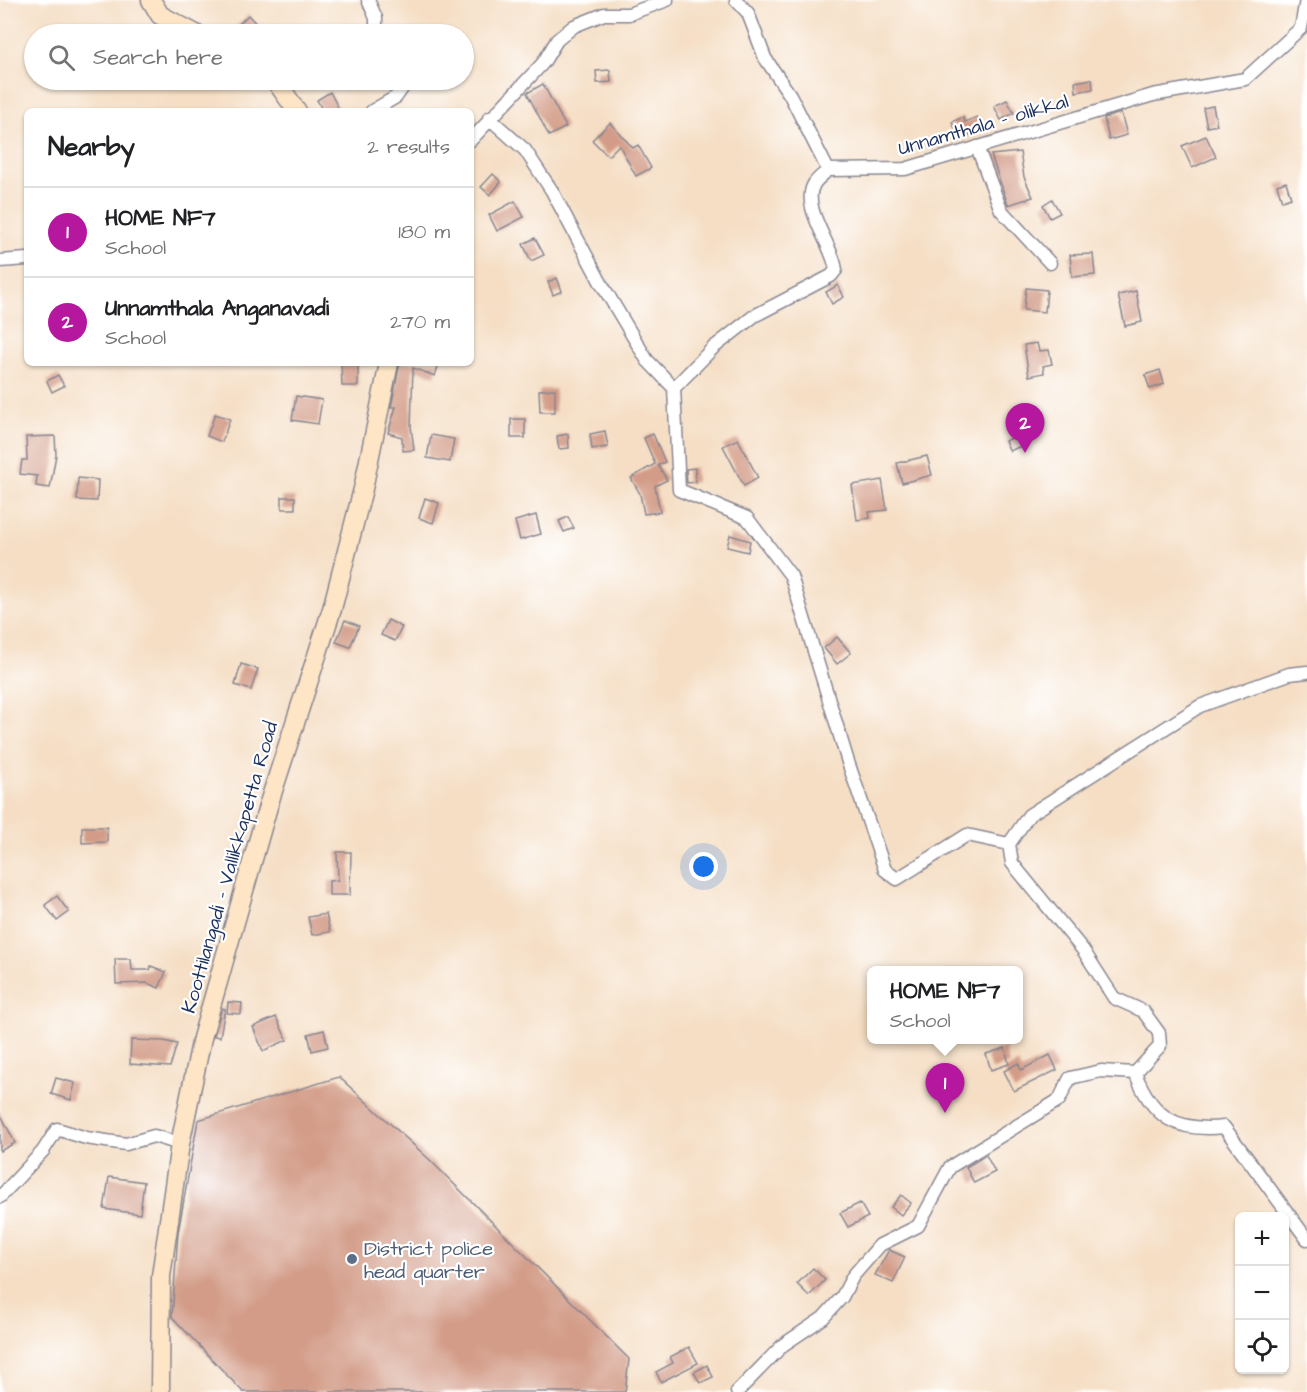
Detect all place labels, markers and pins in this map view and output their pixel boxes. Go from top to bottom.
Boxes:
pin: 2 [1006,404,1044,453]
pin: 1 [926,1064,964,1113]
place label: District police head quarter [364,1235,493,1286]
marker: District police head quarter [345,1252,359,1266]

